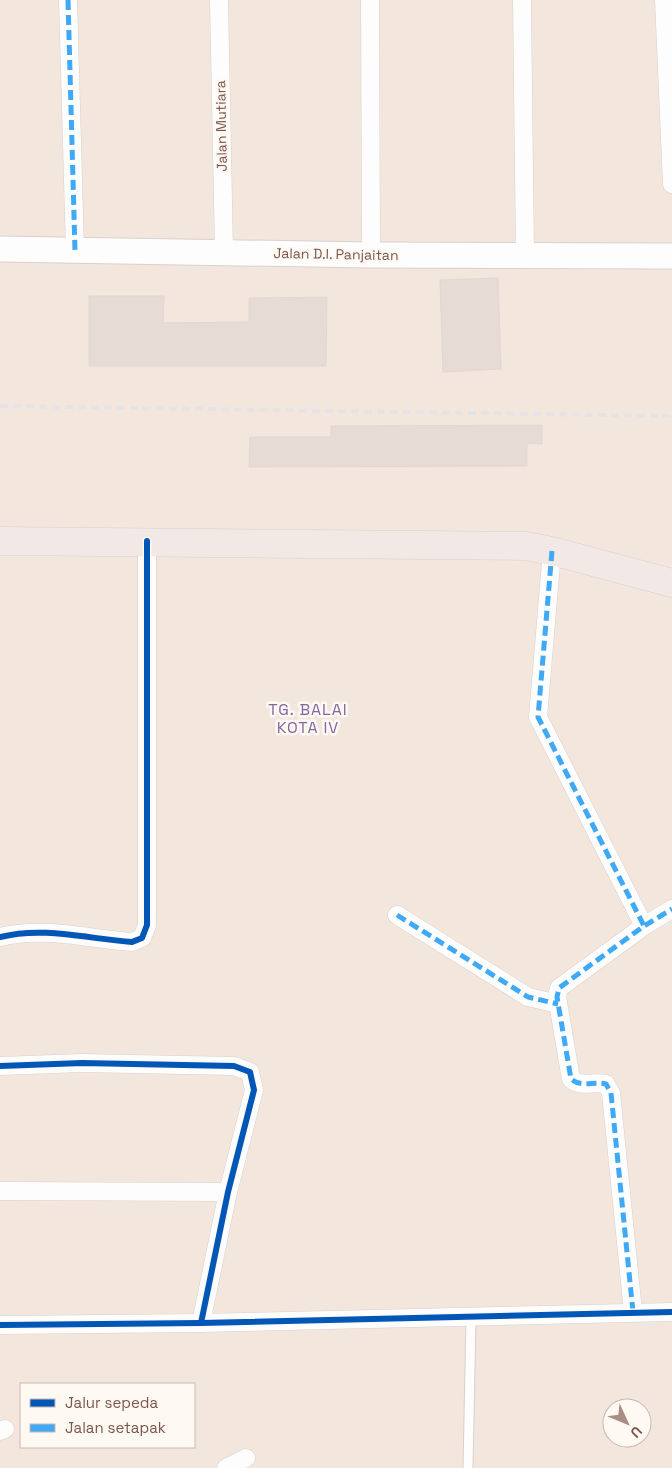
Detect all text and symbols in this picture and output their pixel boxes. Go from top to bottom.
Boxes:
street label: Jalan Mutiara [211,80,231,172]
street label: Jalan D.I. Panjaitan [273,244,399,264]
district label: TG. BALAI KOTA IV [268,699,348,738]
legend [20,1383,195,1448]
text: Jalur sepeda [65,1393,159,1412]
north arrow [602,1398,652,1448]
text: Jalan setapak [65,1418,166,1437]
text: U [627,1422,646,1442]

